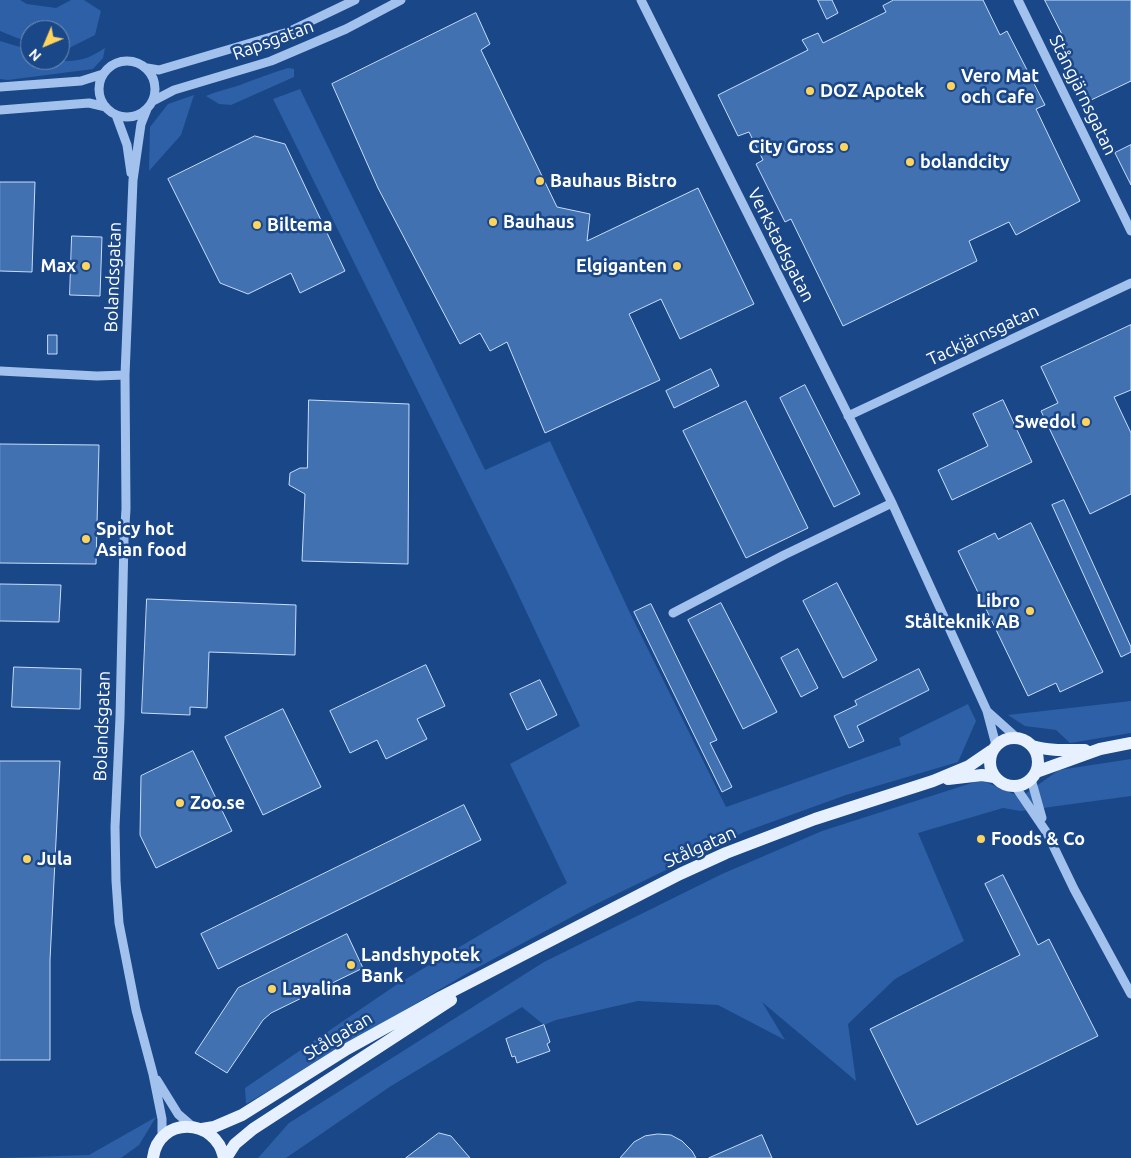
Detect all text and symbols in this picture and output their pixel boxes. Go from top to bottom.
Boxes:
street label: Rapsgatan [229,15,317,65]
north arrow [20,20,70,70]
street label: Stångjärnsgatan [1045,31,1121,159]
text: N [26,46,44,64]
place label: Vero Mat och Cafe [961,65,1039,108]
place label: DOZ Apotek [820,80,924,102]
marker: Vero Mat och Cafe [945,80,957,92]
marker: DOZ Apotek [804,85,816,97]
place label: City Gross [748,136,834,158]
marker: City Gross [838,141,850,153]
place label: bolandcity [920,151,1010,173]
marker: bolandcity [904,156,916,168]
place label: Bauhaus Bistro [550,170,677,192]
marker: Bauhaus Bistro [534,175,546,187]
street label: Verkstadsgatan [743,184,819,306]
place label: Bauhaus [503,211,575,233]
place label: Biltema [267,214,333,236]
marker: Bauhaus [487,216,499,228]
marker: Biltema [251,219,263,231]
street label: Bolandsgatan [100,221,126,333]
place label: Max [40,255,76,277]
place label: Elgiganten [576,255,667,277]
marker: Max [80,260,92,272]
marker: Elgiganten [671,260,683,272]
street label: Tackjärnsgatan [924,300,1042,370]
place label: Swedol [1015,411,1076,433]
marker: Swedol [1080,416,1092,428]
place label: Spicy hot Asian food [96,518,187,560]
marker: Spicy hot Asian food [80,533,92,545]
place label: Libro Stålteknik AB [905,590,1020,632]
marker: Libro Stålteknik AB [1024,605,1036,617]
street label: Bolandsgatan [89,670,115,782]
place label: Zoo.se [190,792,245,814]
marker: Zoo.se [174,797,186,809]
street label: Stålgatan [661,822,739,872]
place label: Foods & Co [991,828,1085,850]
marker: Foods & Co [975,833,987,845]
place label: Jula [37,848,72,870]
marker: Jula [21,853,33,865]
place label: Landshypotek Bank [361,944,480,986]
marker: Landshypotek Bank [345,959,357,971]
place label: Layalina [282,978,352,1000]
marker: Layalina [266,983,278,995]
street label: Stålgatan [300,1007,376,1065]

